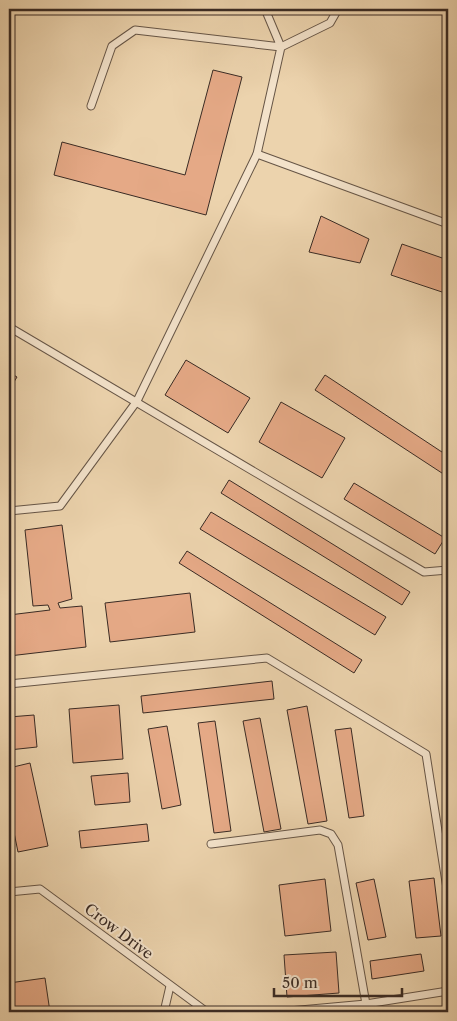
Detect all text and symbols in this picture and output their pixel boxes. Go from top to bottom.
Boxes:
street label: Crow Drive [81,899,157,963]
scale bar [274,966,402,998]
text: 50 m [282,973,318,992]

